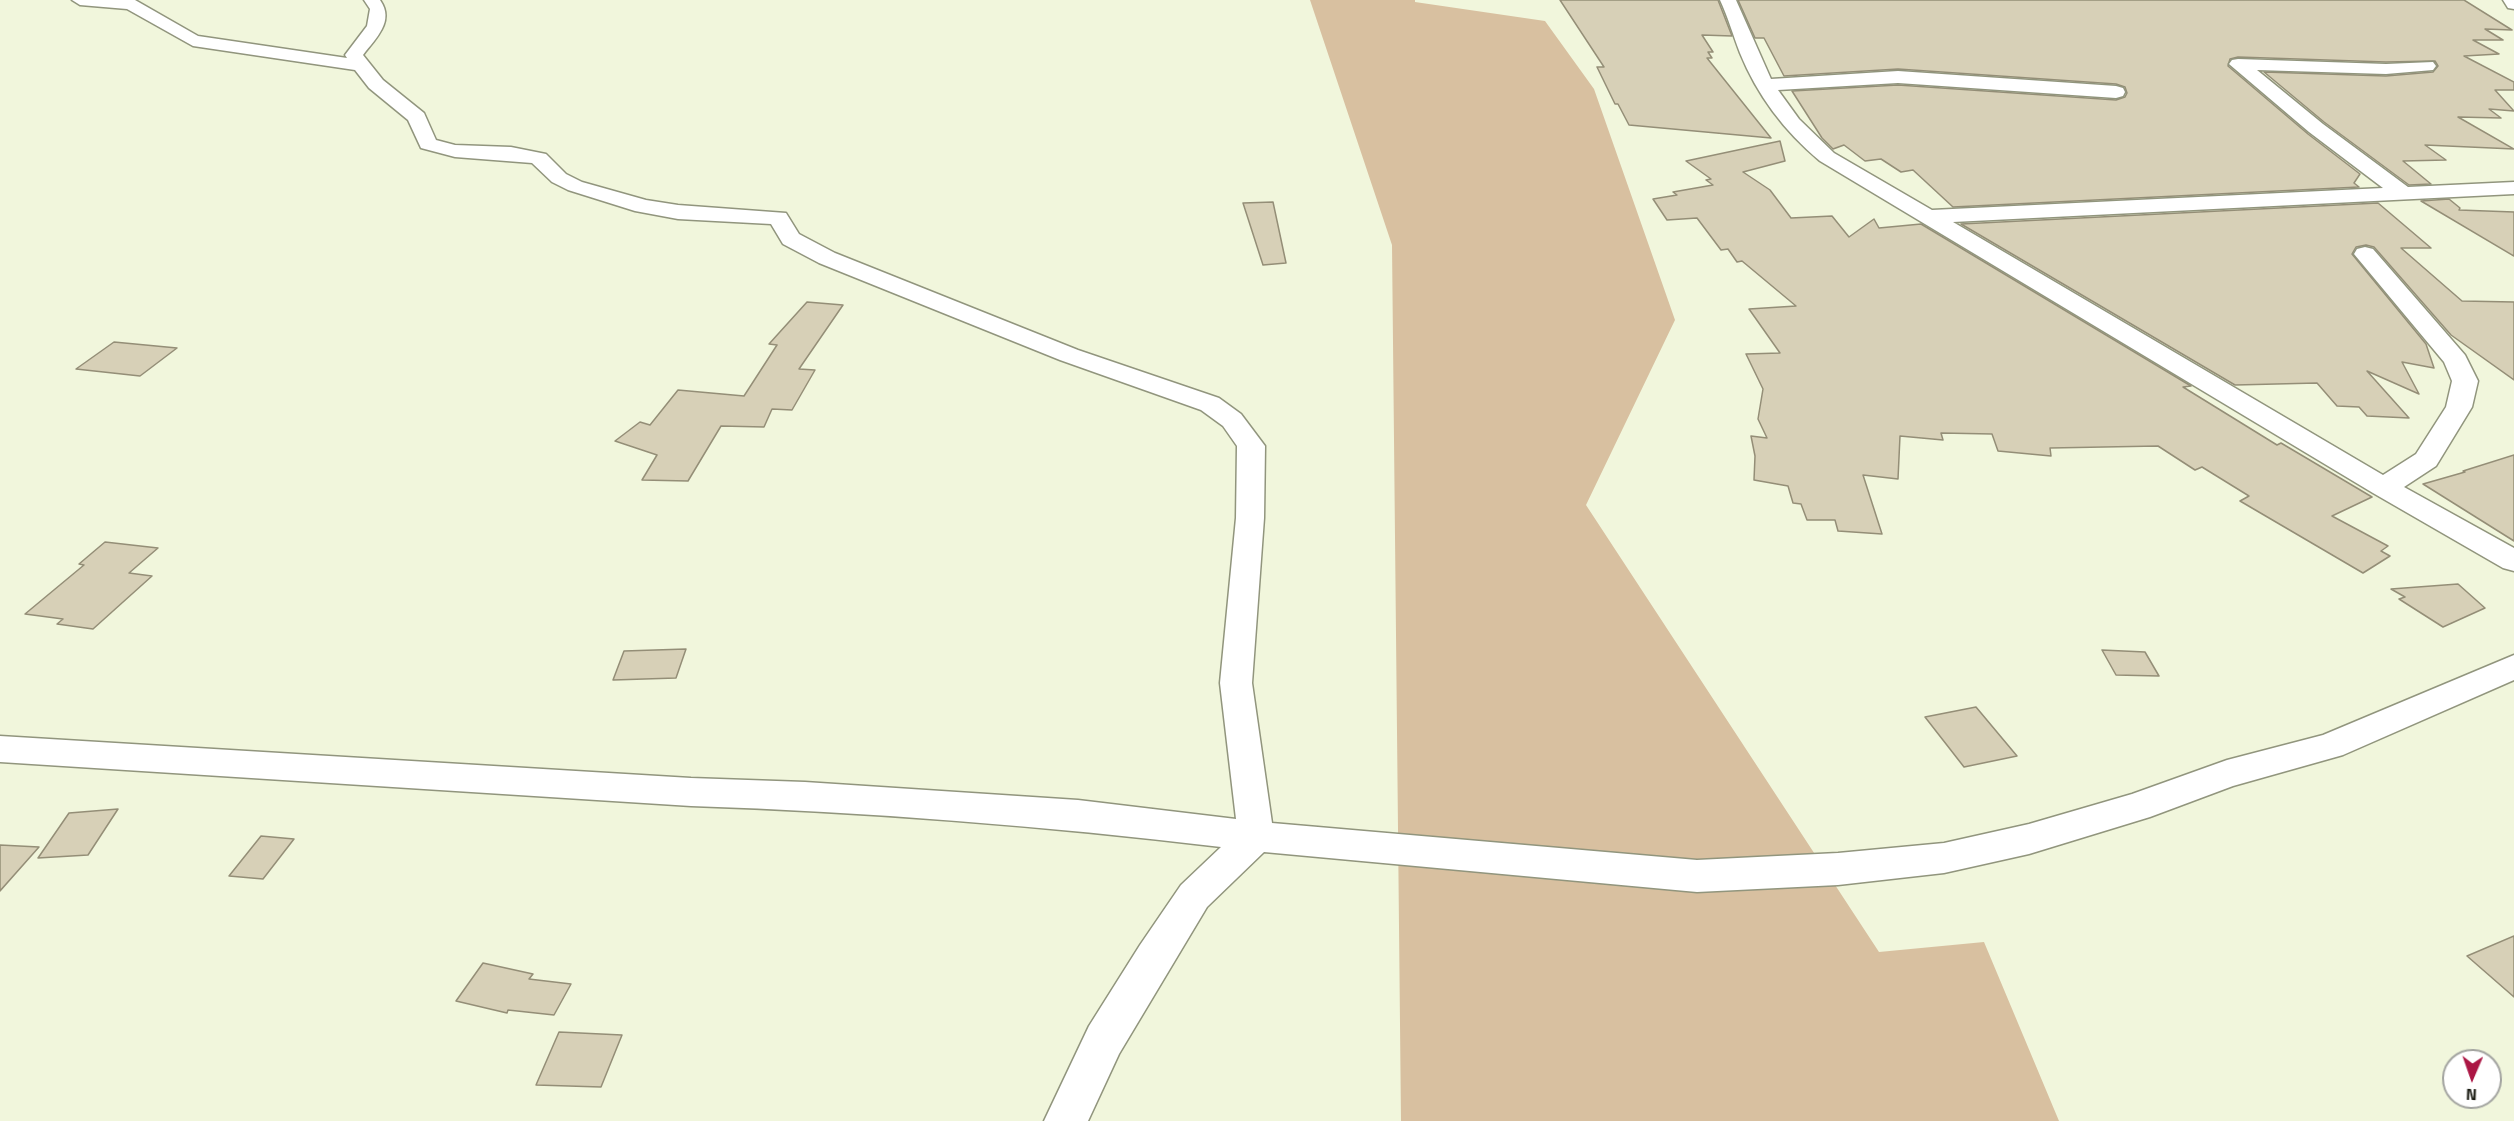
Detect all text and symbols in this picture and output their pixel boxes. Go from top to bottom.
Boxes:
north arrow [2442,1049,2502,1109]
text: N [2465,1083,2477,1107]

